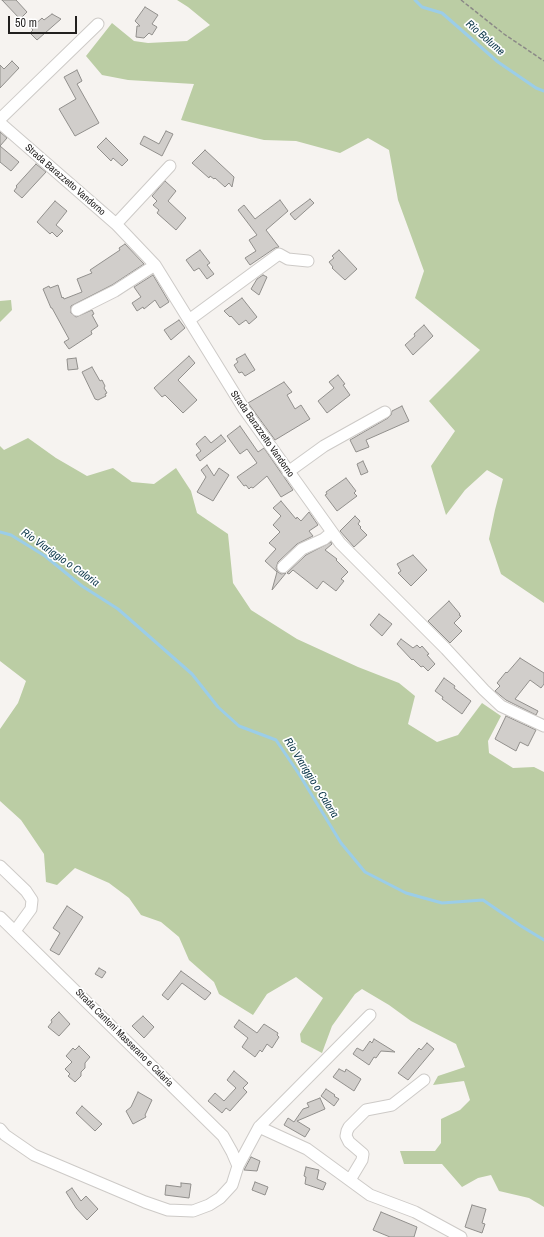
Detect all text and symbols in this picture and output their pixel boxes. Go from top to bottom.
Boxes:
scale bar [10,8,79,34]
text: 50 m [15,15,37,31]
water label: Rio Bolume [463,18,507,58]
street label: Strada Barazzetto Vandorno [22,142,108,218]
street label: Strada Barazzetto Vandorno [228,388,296,480]
water label: Rio Viariggio o Caloria [19,526,101,590]
water label: Rio Viariggio o Caloria [281,735,341,821]
street label: Strada Cantoni Masserano e Calaria [73,987,175,1089]

